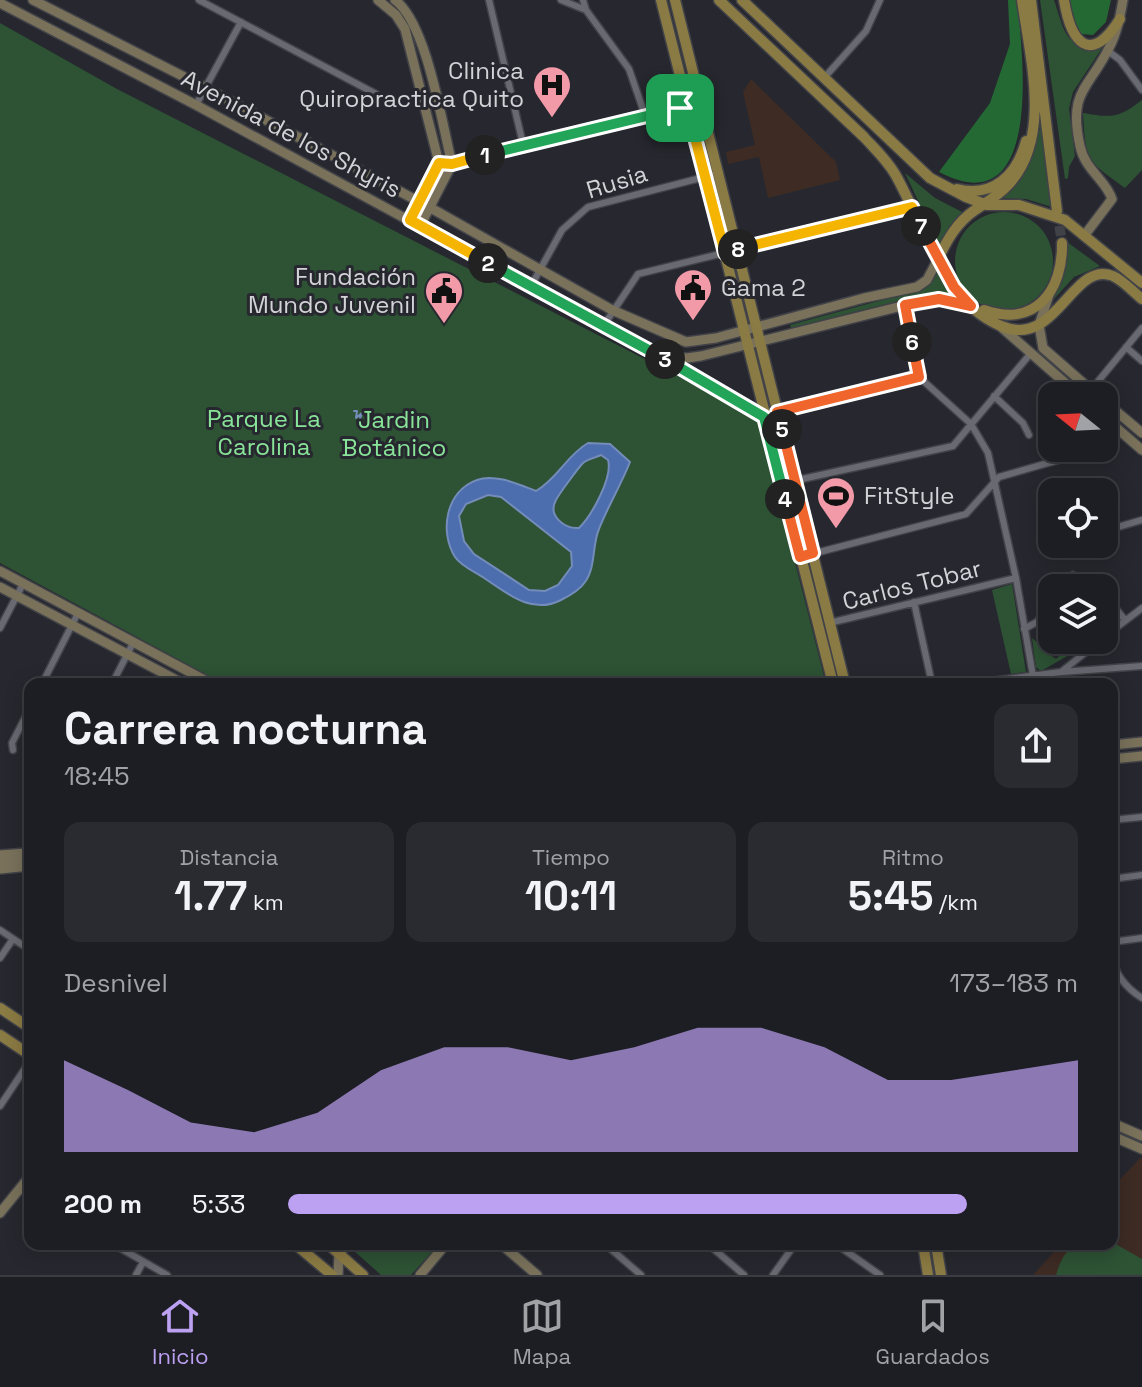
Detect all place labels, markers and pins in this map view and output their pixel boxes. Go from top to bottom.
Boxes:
place label: Clinica Quiropractica Quito [299,55,524,114]
hospital icon: Clinica Quiropractica Quito [531,64,573,119]
pin [646,74,714,142]
pin: 1 [465,135,505,175]
pin: 7 [901,206,941,246]
pin: 8 [718,229,758,269]
pin: 2 [468,243,508,283]
place label: Fundación Mundo Juvenil [248,261,416,320]
public building icon: Gama 2 [672,267,714,322]
public building icon: Fundación Mundo Juvenil [423,270,465,325]
place label: Gama 2 [721,272,806,303]
pin: 6 [892,322,932,362]
pin: 3 [645,339,685,379]
pin: 5 [762,409,802,449]
sports icon: FitStyle [815,475,857,530]
pin: 4 [765,479,805,519]
place label: FitStyle [864,480,954,511]

